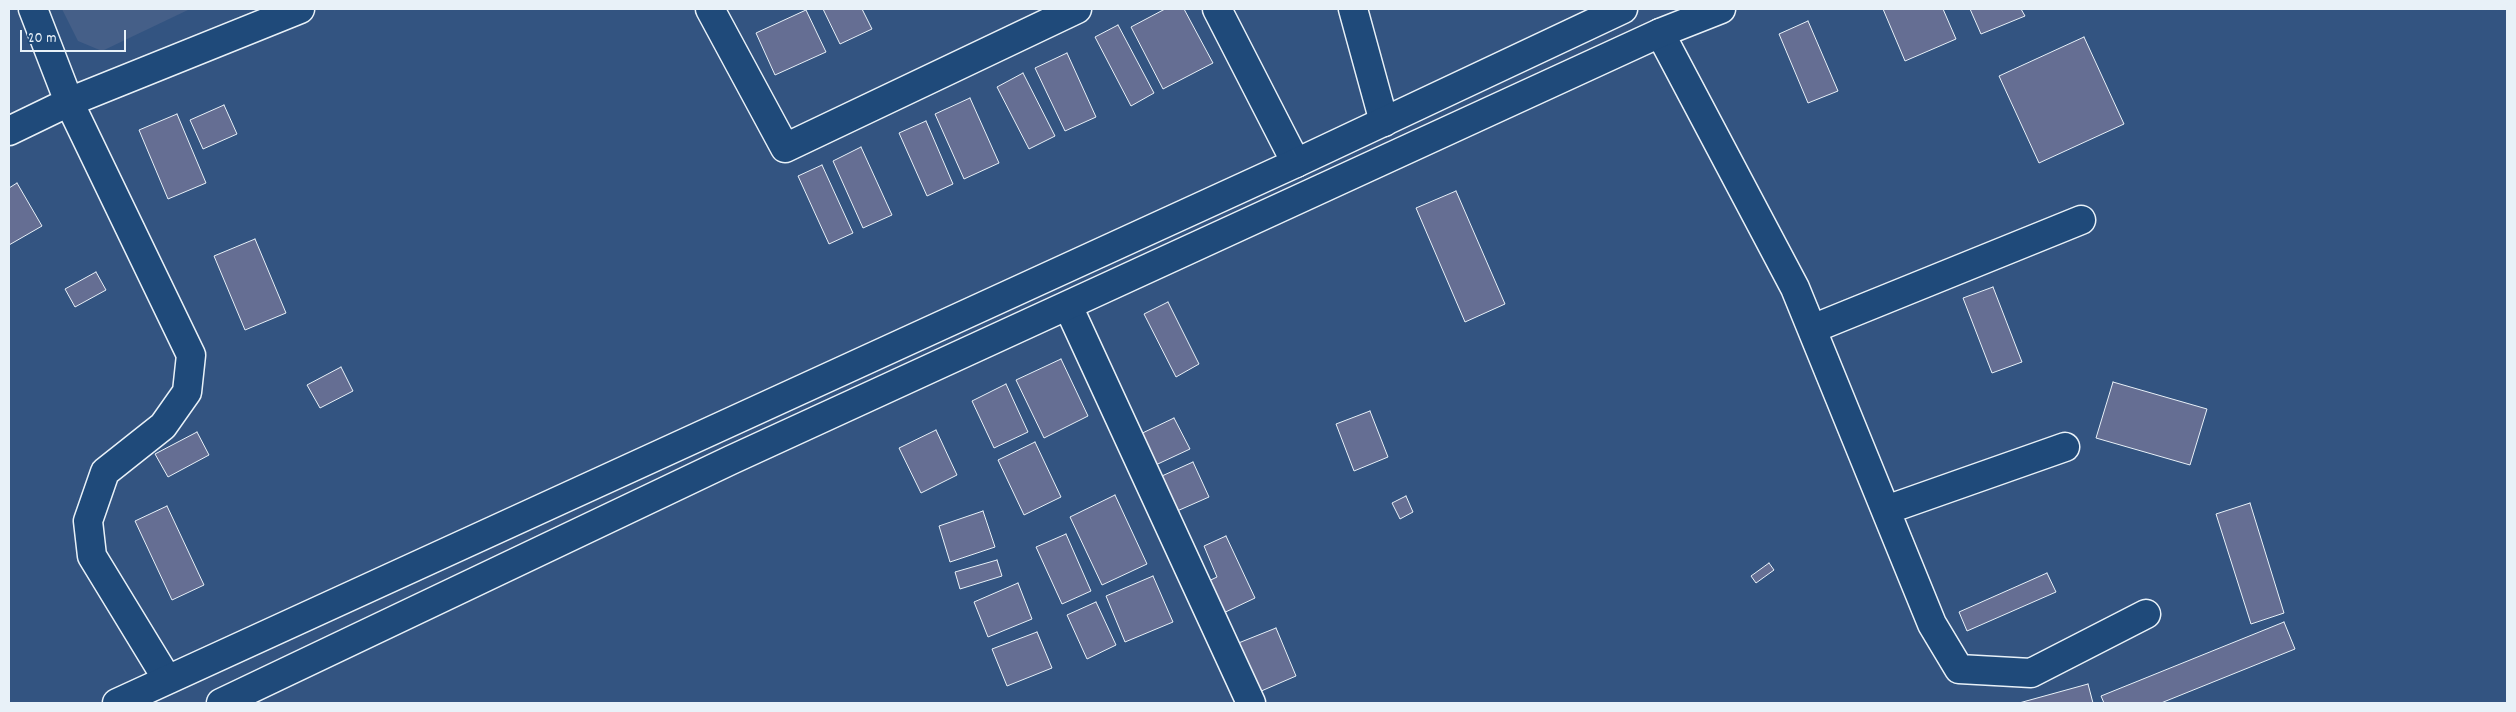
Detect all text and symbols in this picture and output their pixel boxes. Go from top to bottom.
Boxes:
scale bar [22,20,129,52]
text: 20 m [28,28,56,50]

